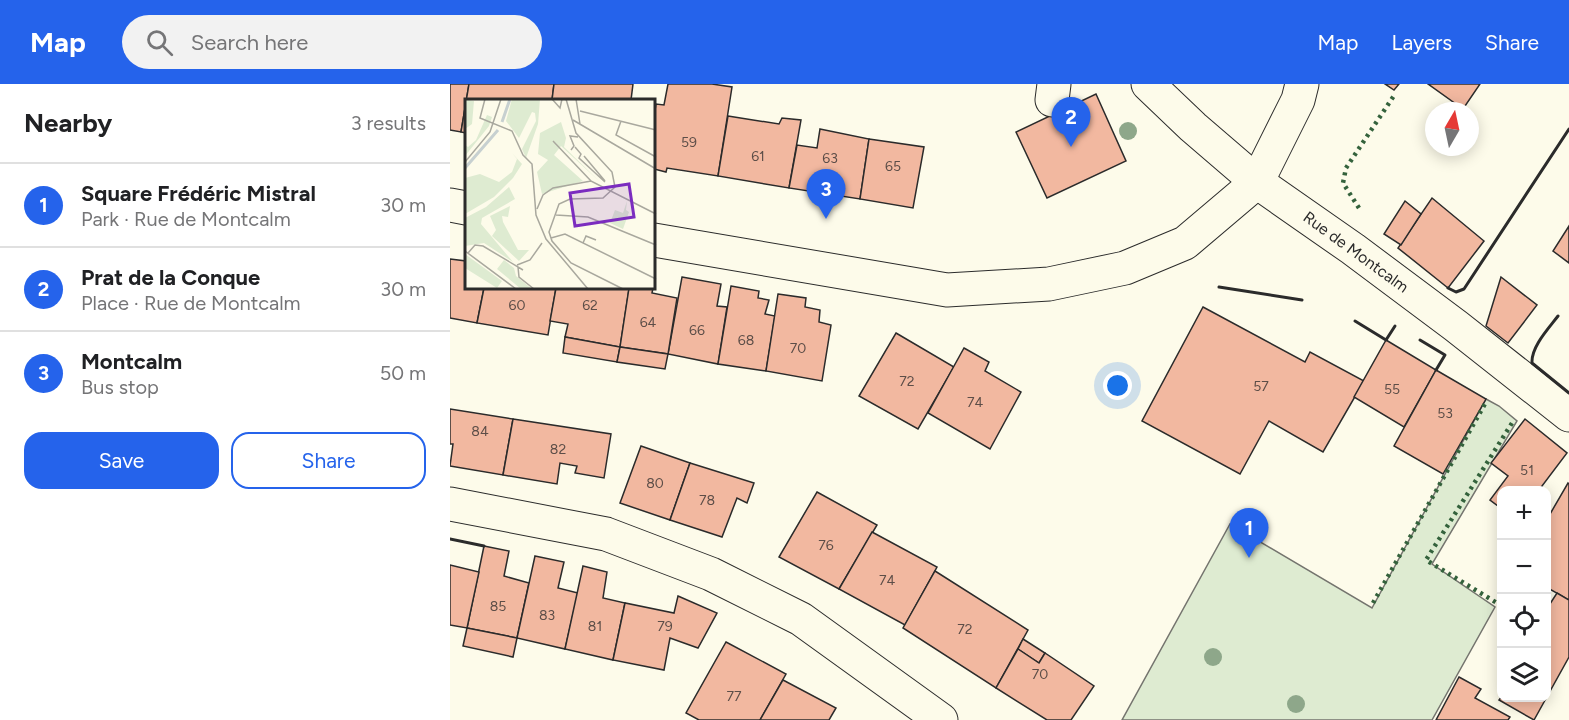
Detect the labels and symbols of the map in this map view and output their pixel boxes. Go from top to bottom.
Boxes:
pin: 2 [1052,98,1090,147]
inset map [465,99,656,290]
north arrow [1425,102,1479,156]
house number: 59 [681,134,697,151]
house number: 61 [751,148,765,165]
house number: 63 [822,150,838,167]
house number: 65 [885,158,901,175]
pin: 3 [806,170,845,219]
street label: Rue de Montcalm [1300,207,1412,297]
house number: 60 [509,297,525,314]
house number: 62 [582,297,598,314]
house number: 64 [640,314,657,331]
house number: 66 [689,322,705,339]
house number: 68 [738,332,754,349]
house number: 70 [790,340,806,357]
your location [1103,371,1132,400]
house number: 72 [899,373,915,390]
house number: 57 [1253,378,1269,395]
house number: 55 [1384,381,1400,398]
house number: 74 [967,394,983,411]
house number: 53 [1437,405,1453,422]
house number: 84 [471,423,489,440]
house number: 82 [550,441,566,458]
house number: 51 [1520,462,1534,479]
house number: 80 [646,475,664,492]
house number: 78 [699,492,715,509]
pin: 1 [1230,508,1268,558]
house number: 76 [818,537,834,554]
house number: 74 [879,572,895,589]
house number: 85 [490,598,506,615]
house number: 83 [539,607,555,624]
house number: 81 [588,618,602,635]
house number: 79 [657,618,673,635]
house number: 72 [957,621,973,638]
house number: 70 [1032,666,1048,683]
house number: 77 [726,688,742,705]

